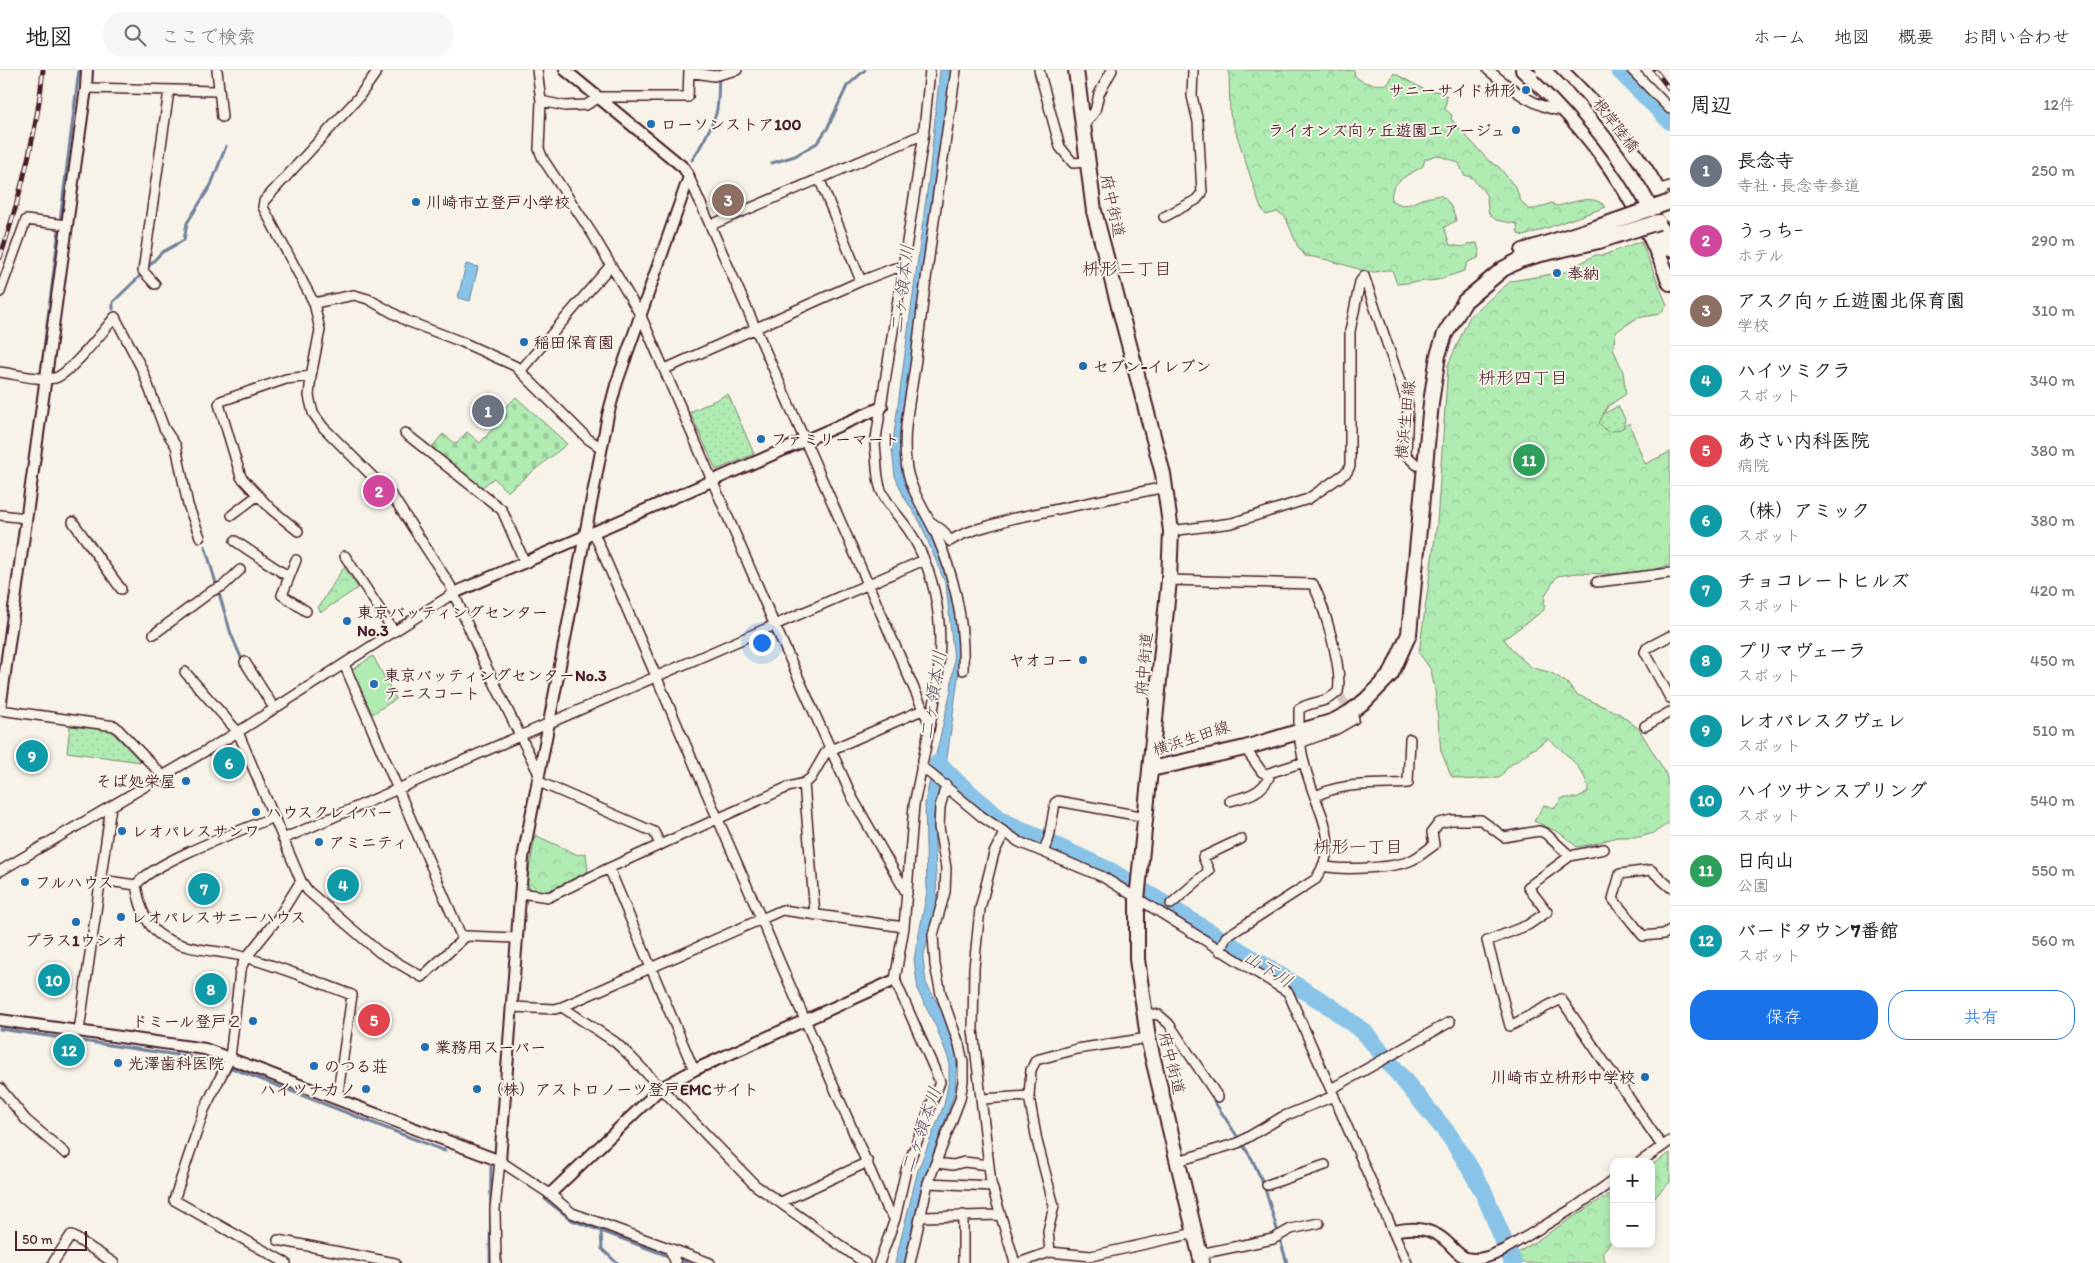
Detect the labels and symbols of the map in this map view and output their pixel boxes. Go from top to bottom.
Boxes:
place label: サニーサイド枡形 [1388,81,1516,100]
marker: サニーサイド枡形 [1520,84,1532,96]
street label: 根岸陸橋 [1589,94,1643,156]
place label: ローソンストア100 [661,115,802,134]
marker: ローソンストア100 [645,118,657,130]
place label: ライオンズ向ヶ丘遊園エアージュ [1268,121,1506,140]
marker: ライオンズ向ヶ丘遊園エアージュ [1510,124,1522,136]
street label: 府中街道 [1097,173,1129,239]
pin: 3 [712,181,744,219]
place label: 川崎市立登戸小学校 [426,193,570,212]
marker: 川崎市立登戸小学校 [410,196,422,208]
water label: 二ヶ領本川 [886,243,918,335]
district label: 枡形二丁目 [1082,258,1172,280]
place label: 奉納 [1567,264,1599,283]
marker: 奉納 [1551,267,1563,279]
place label: 稲田保育園 [534,333,614,352]
marker: 稲田保育園 [518,336,530,348]
place label: セブン-イレブン [1093,357,1211,376]
marker: セブン-イレブン [1077,360,1089,372]
district label: 枡形四丁目 [1478,367,1568,389]
street label: 横浜生田線 [1391,379,1419,461]
pin: 1 [472,392,504,430]
place label: ファミリーマート [771,430,900,449]
marker: ファミリーマート [755,433,767,445]
pin: 11 [1513,441,1545,479]
pin: 2 [363,472,395,510]
place label: 東京バッティングセンター No.3 [357,603,548,640]
marker: 東京バッティングセンター No.3 [341,615,353,627]
your location [749,630,775,656]
street label: 府中街道 [1132,631,1156,697]
water label: 二ヶ領本川 [915,649,951,741]
place label: ヤオコー [1009,651,1073,670]
marker: ヤオコー [1077,654,1089,666]
place label: 東京バッティングセンターNo.3 テニスコート [384,666,607,703]
marker: 東京バッティングセンターNo.3 テニスコート [368,678,380,690]
street label: 横浜生田線 [1150,717,1232,759]
pin: 9 [16,737,48,775]
pin: 6 [213,744,245,782]
place label: そば処栄屋 [96,772,176,791]
marker: そば処栄屋 [180,775,192,787]
place label: ハウスクレイバー [266,803,393,822]
marker: ハウスクレイバー [250,806,262,818]
place label: レオパレスサンワ [132,822,260,841]
marker: レオパレスサンワ [116,825,128,837]
place label: アミニティ [329,833,408,852]
marker: アミニティ [313,836,325,848]
district label: 枡形一丁目 [1313,836,1403,858]
pin: 4 [327,866,359,904]
pin: 7 [188,870,220,908]
place label: フルハウス [35,873,114,892]
marker: フルハウス [19,876,31,888]
place label: レオパレスサニーハウス [131,908,306,927]
marker: レオパレスサニーハウス [115,911,127,923]
marker: プラス1ウシオ [70,916,82,928]
place label: プラス1ウシオ [25,931,127,950]
water label: 山下川 [1239,945,1297,993]
pin: 10 [38,961,70,999]
pin: 8 [195,970,227,1008]
pin: 5 [358,1001,390,1039]
place label: ドミール登戸２ [132,1012,243,1031]
marker: ドミール登戸２ [247,1015,259,1027]
street label: 府中街道 [1155,1030,1189,1096]
pin: 12 [53,1031,85,1069]
place label: 業務用スーパー [435,1038,546,1057]
marker: 業務用スーパー [419,1041,431,1053]
place label: 光澤歯科医院 [128,1054,224,1073]
marker: 光澤歯科医院 [112,1057,124,1069]
place label: のつる荘 [324,1057,388,1076]
marker: のつる荘 [308,1060,320,1072]
place label: 川崎市立枡形中学校 [1491,1068,1635,1087]
marker: 川崎市立枡形中学校 [1639,1071,1651,1083]
place label: ハイツナカノ [260,1080,356,1099]
place label: （株）アストロノーツ登戸EMCサイト [487,1080,759,1099]
marker: ハイツナカノ [360,1083,372,1095]
marker: （株）アストロノーツ登戸EMCサイト [471,1083,483,1095]
water label: 二ヶ領本川 [896,1084,946,1176]
scale bar [15,1228,88,1251]

